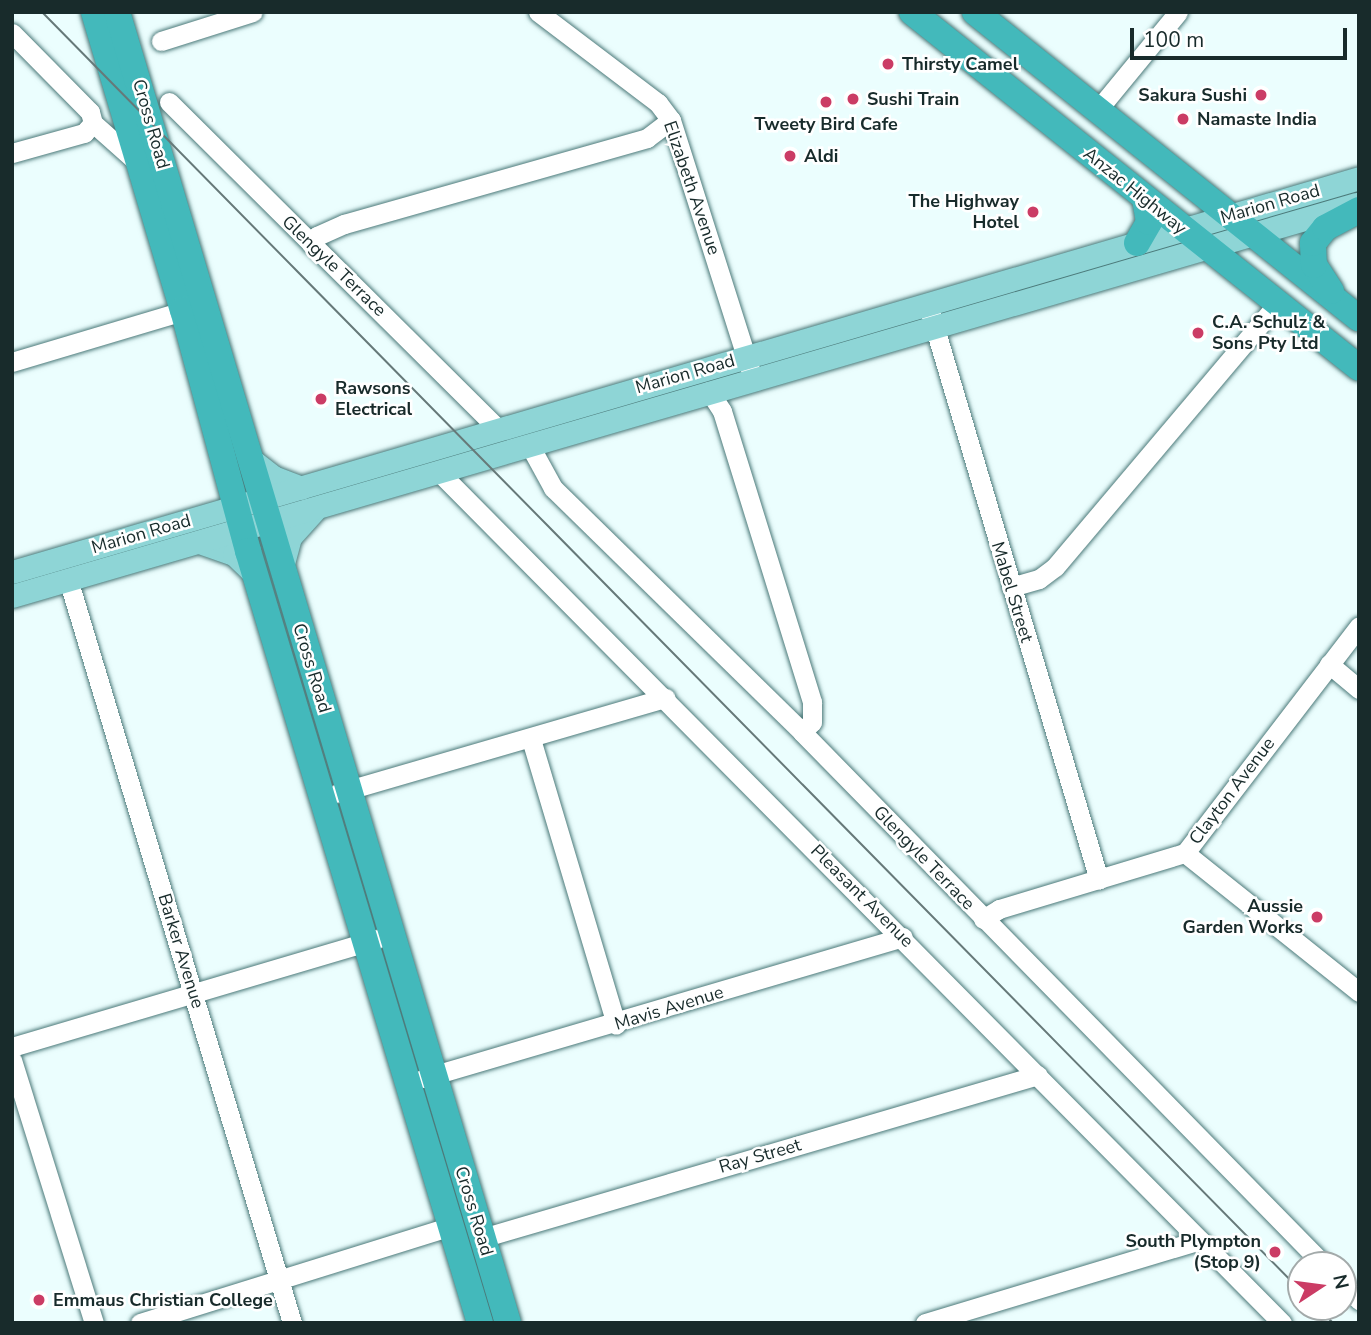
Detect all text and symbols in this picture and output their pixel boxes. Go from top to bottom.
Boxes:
scale bar [1133,14,1350,58]
text: 100 m [1143,26,1204,54]
place label: Thirsty Camel [902,53,1018,75]
marker: Thirsty Camel [880,56,896,72]
street label: Cross Road [128,77,174,171]
place label: Sakura Sushi [1138,84,1247,106]
marker: Sakura Sushi [1253,87,1269,103]
place label: Sushi Train [867,88,959,110]
marker: Sushi Train [845,91,861,107]
marker: Tweety Bird Cafe [818,94,834,110]
place label: Namaste India [1197,108,1317,130]
marker: Namaste India [1175,111,1191,127]
place label: Tweety Bird Cafe [754,113,898,135]
street label: Elizabeth Avenue [659,118,725,258]
street label: Anzac Highway [1079,143,1191,239]
place label: Aldi [804,145,838,167]
marker: Aldi [782,148,798,164]
street label: Marion Road [1218,180,1322,228]
place label: The Highway Hotel [908,191,1019,234]
marker: The Highway Hotel [1025,204,1041,220]
street label: Glengyle Terrace [277,211,391,321]
place label: C.A. Schulz & Sons Pty Ltd [1212,312,1325,354]
marker: C.A. Schulz & Sons Pty Ltd [1190,325,1206,341]
street label: Marion Road [633,350,737,398]
place label: Rawsons Electrical [335,378,412,420]
marker: Rawsons Electrical [313,391,329,407]
street label: Marion Road [89,510,193,558]
street label: Mabel Street [986,539,1038,645]
street label: Cross Road [288,621,336,715]
street label: Clayton Avenue [1185,733,1279,849]
street label: Glengyle Terrace [869,801,979,915]
street label: Pleasant Avenue [806,840,918,952]
street label: Barker Avenue [153,891,209,1011]
place label: Aussie Garden Works [1182,896,1303,939]
marker: Aussie Garden Works [1309,909,1325,925]
street label: Mavis Avenue [612,981,726,1035]
street label: Ray Street [716,1134,804,1178]
street label: Cross Road [450,1164,498,1258]
place label: South Plympton (Stop 9) [1126,1231,1261,1274]
marker: South Plympton (Stop 9) [1267,1244,1283,1260]
north arrow [1287,1251,1357,1321]
text: N [1326,1272,1355,1292]
place label: Emmaus Christian College [53,1289,273,1311]
marker: Emmaus Christian College [31,1292,47,1308]

